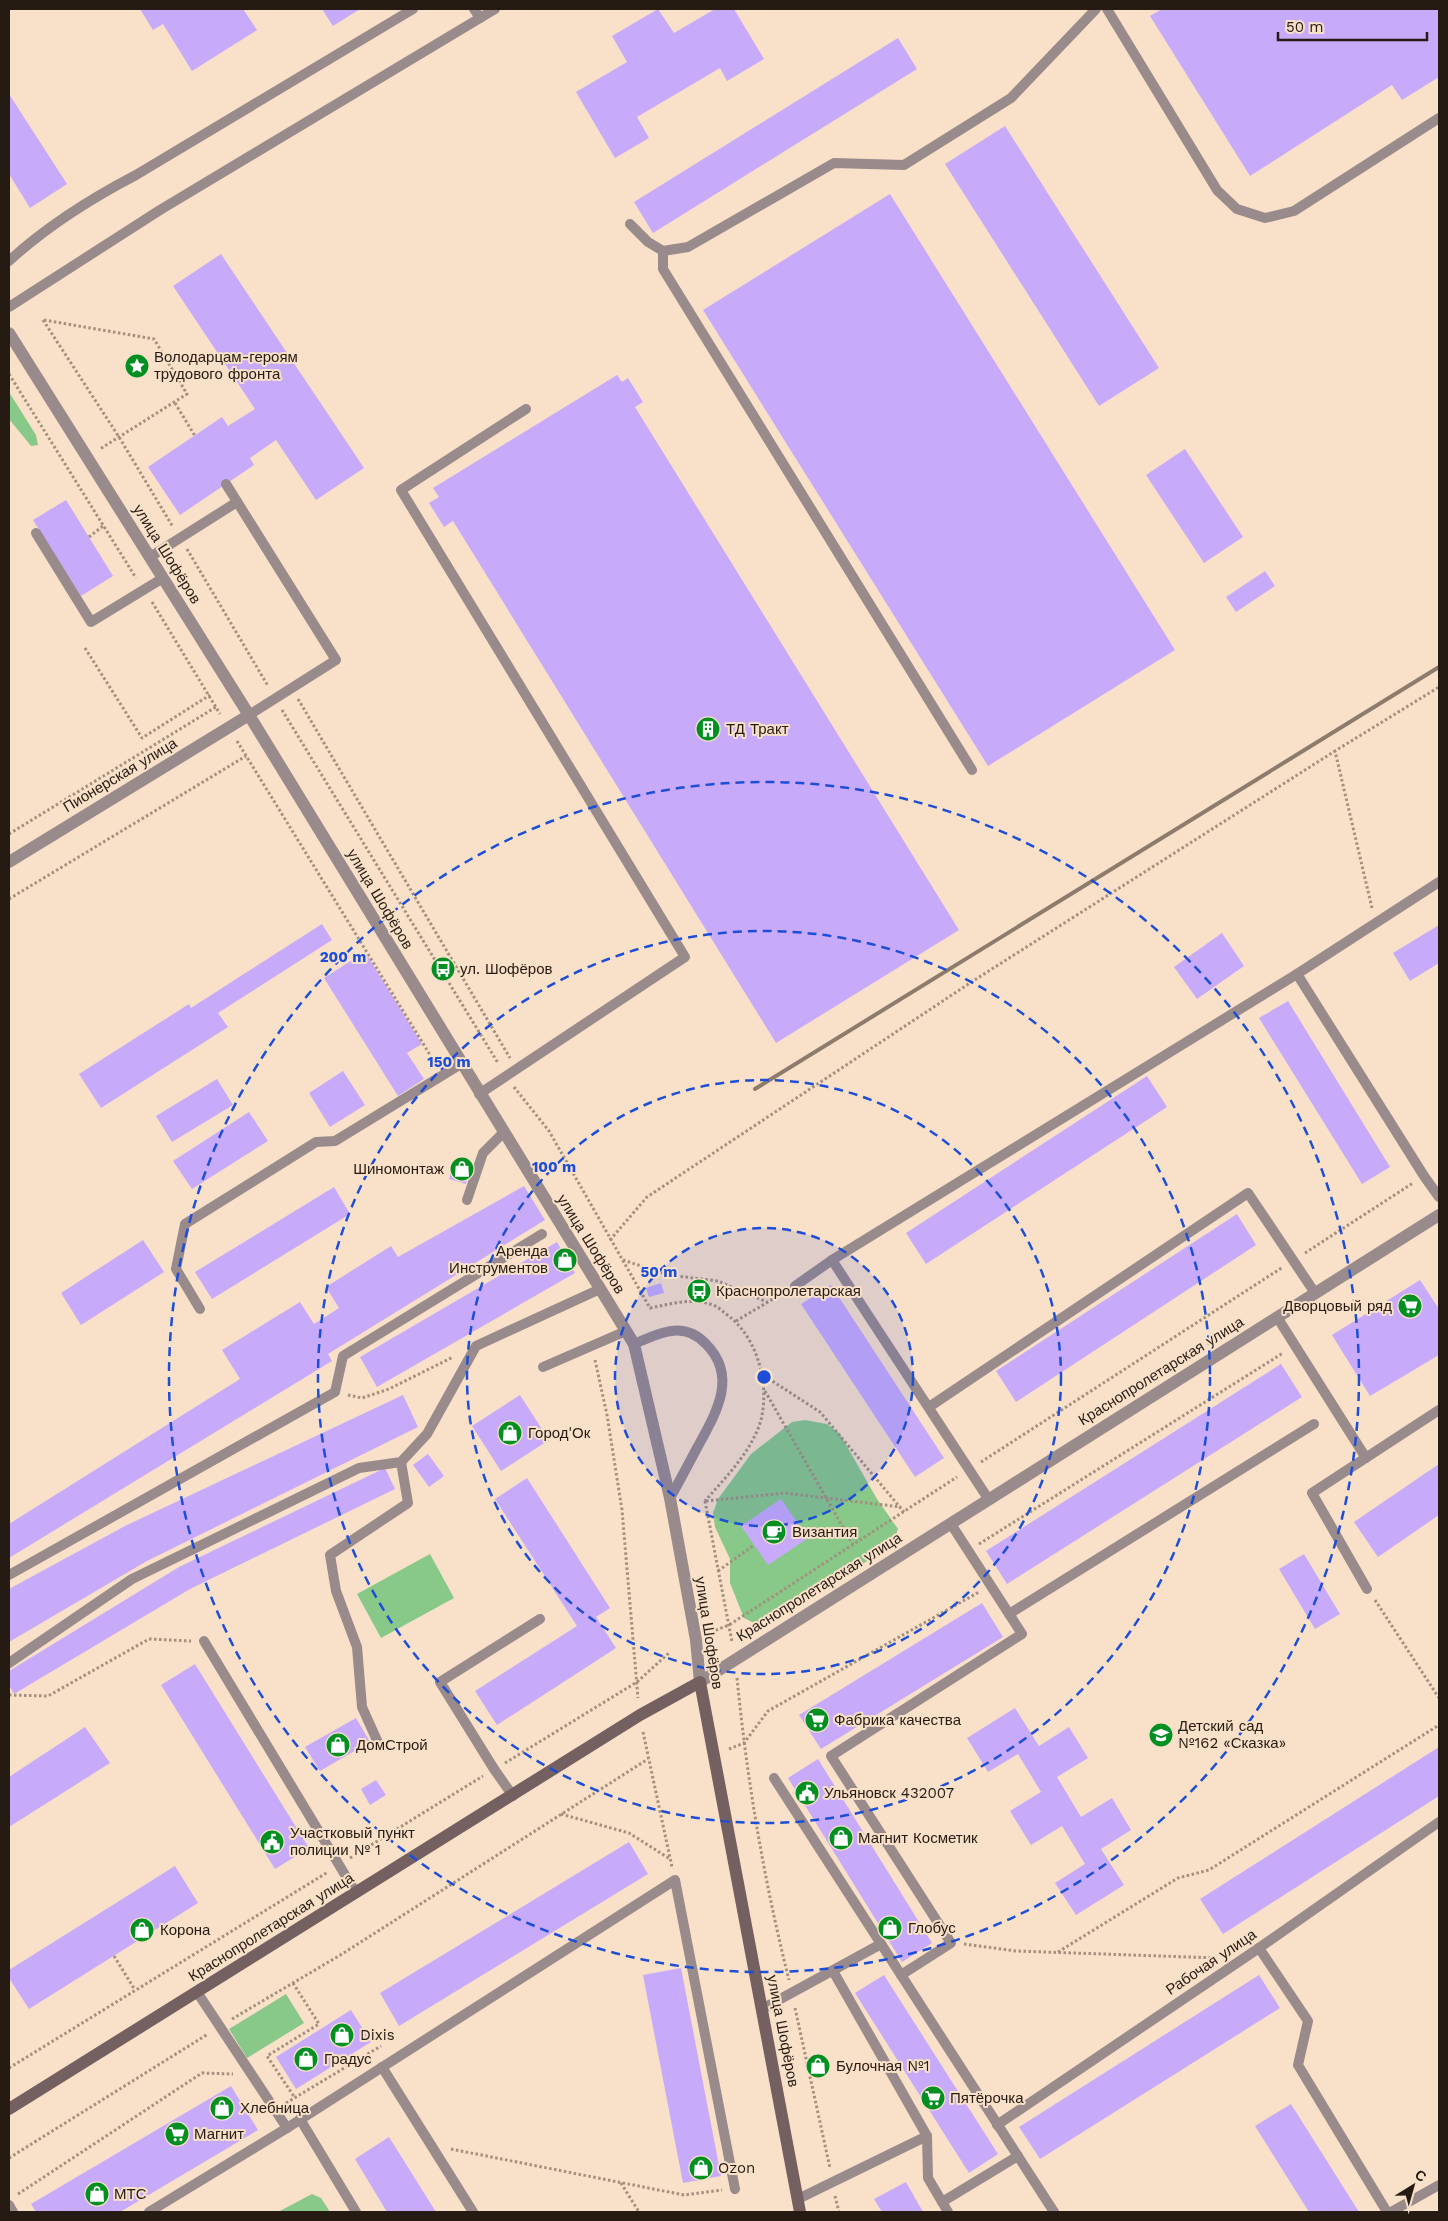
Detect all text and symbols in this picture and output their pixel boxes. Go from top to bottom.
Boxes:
scale bar [1278,10,1427,42]
text: 50 m [1286,18,1323,36]
place label: Володарцам-героям трудового фронта [154,348,298,383]
place icon: Володарцам-героям трудового фронта [124,353,150,379]
street label: улица Шофёров [129,501,205,607]
building icon: ТД Тракт [695,716,721,742]
place label: ТД Тракт [726,720,789,738]
street label: Пионерская улица [60,734,181,816]
street label: улица Шофёров [343,846,417,952]
text: 200 m [320,948,366,966]
bus stop icon: ул. Шофёров [430,956,456,982]
place label: ул. Шофёров [460,960,552,978]
text: 150 m [427,1053,471,1071]
shop icon: Шиномонтаж [449,1156,475,1182]
text: 100 m [532,1158,576,1176]
place label: Шиномонтаж [353,1160,444,1178]
street label: улица Шофёров [553,1191,629,1297]
place label: Аренда Инструментов [449,1242,549,1277]
shop icon: Аренда Инструментов [552,1247,578,1273]
text: 50 m [641,1263,677,1281]
bus stop icon: Краснопролетарская [686,1278,712,1304]
place label: Краснопролетарская [716,1282,861,1300]
supermarket icon: Дворцовый ряд [1397,1293,1423,1319]
place label: Дворцовый ряд [1283,1297,1392,1315]
street label: Краснопролетарская улица [1075,1312,1247,1429]
centre of rings [755,1368,773,1386]
shop icon: Город'Ок [497,1420,523,1446]
place label: Город'Ок [528,1424,591,1442]
cafe icon: Византия [761,1519,787,1545]
place label: Византия [792,1523,857,1541]
street label: Краснопролетарская улица [733,1528,905,1645]
street label: улица Шофёров [691,1575,727,1691]
supermarket icon: Фабрика качества [804,1707,830,1733]
place label: Фабрика качества [834,1711,962,1729]
place label: Детский сад №162 «Сказка» [1178,1717,1286,1752]
school or university icon: Детский сад №162 «Сказка» [1148,1722,1174,1748]
shop icon: ДомСтрой [325,1732,351,1758]
place label: ДомСтрой [356,1736,428,1754]
public building icon: Ульяновск 432007 [794,1780,820,1806]
place label: Ульяновск 432007 [824,1784,954,1802]
place label: Участковый пункт полиции № 1 [290,1824,415,1859]
shop icon: Магнит Косметик [828,1825,854,1851]
public building icon: Участковый пункт полиции № 1 [259,1829,285,1855]
place label: Магнит Косметик [858,1829,978,1847]
street label: Краснопролетарская улица [185,1868,357,1985]
shop icon: Глобус [877,1915,903,1941]
shop icon: Корона [129,1917,155,1943]
place label: Глобус [908,1919,956,1937]
place label: Корона [160,1921,211,1939]
street label: Рабочая улица [1162,1925,1260,1999]
street label: улица Шофёров [763,1973,803,2089]
shop icon: Dixis [329,2022,355,2048]
place label: Dixis [360,2026,395,2044]
shop icon: Градус [293,2046,319,2072]
place label: Градус [324,2050,372,2068]
shop icon: Булочная №1 [805,2053,831,2079]
place label: Булочная №1 [836,2057,930,2075]
supermarket icon: Пятёрочка [920,2085,946,2111]
place label: Пятёрочка [950,2089,1024,2107]
shop icon: Хлебница [209,2095,235,2121]
place label: Хлебница [240,2099,310,2117]
supermarket icon: Магнит [164,2121,190,2147]
place label: Магнит [194,2125,244,2143]
shop icon: Ozon [688,2155,714,2181]
place label: Ozon [718,2159,755,2177]
north arrow [1388,2161,1438,2211]
text: С [1412,2166,1430,2185]
shop icon: МТС [84,2181,110,2207]
place label: МТС [114,2185,147,2203]

